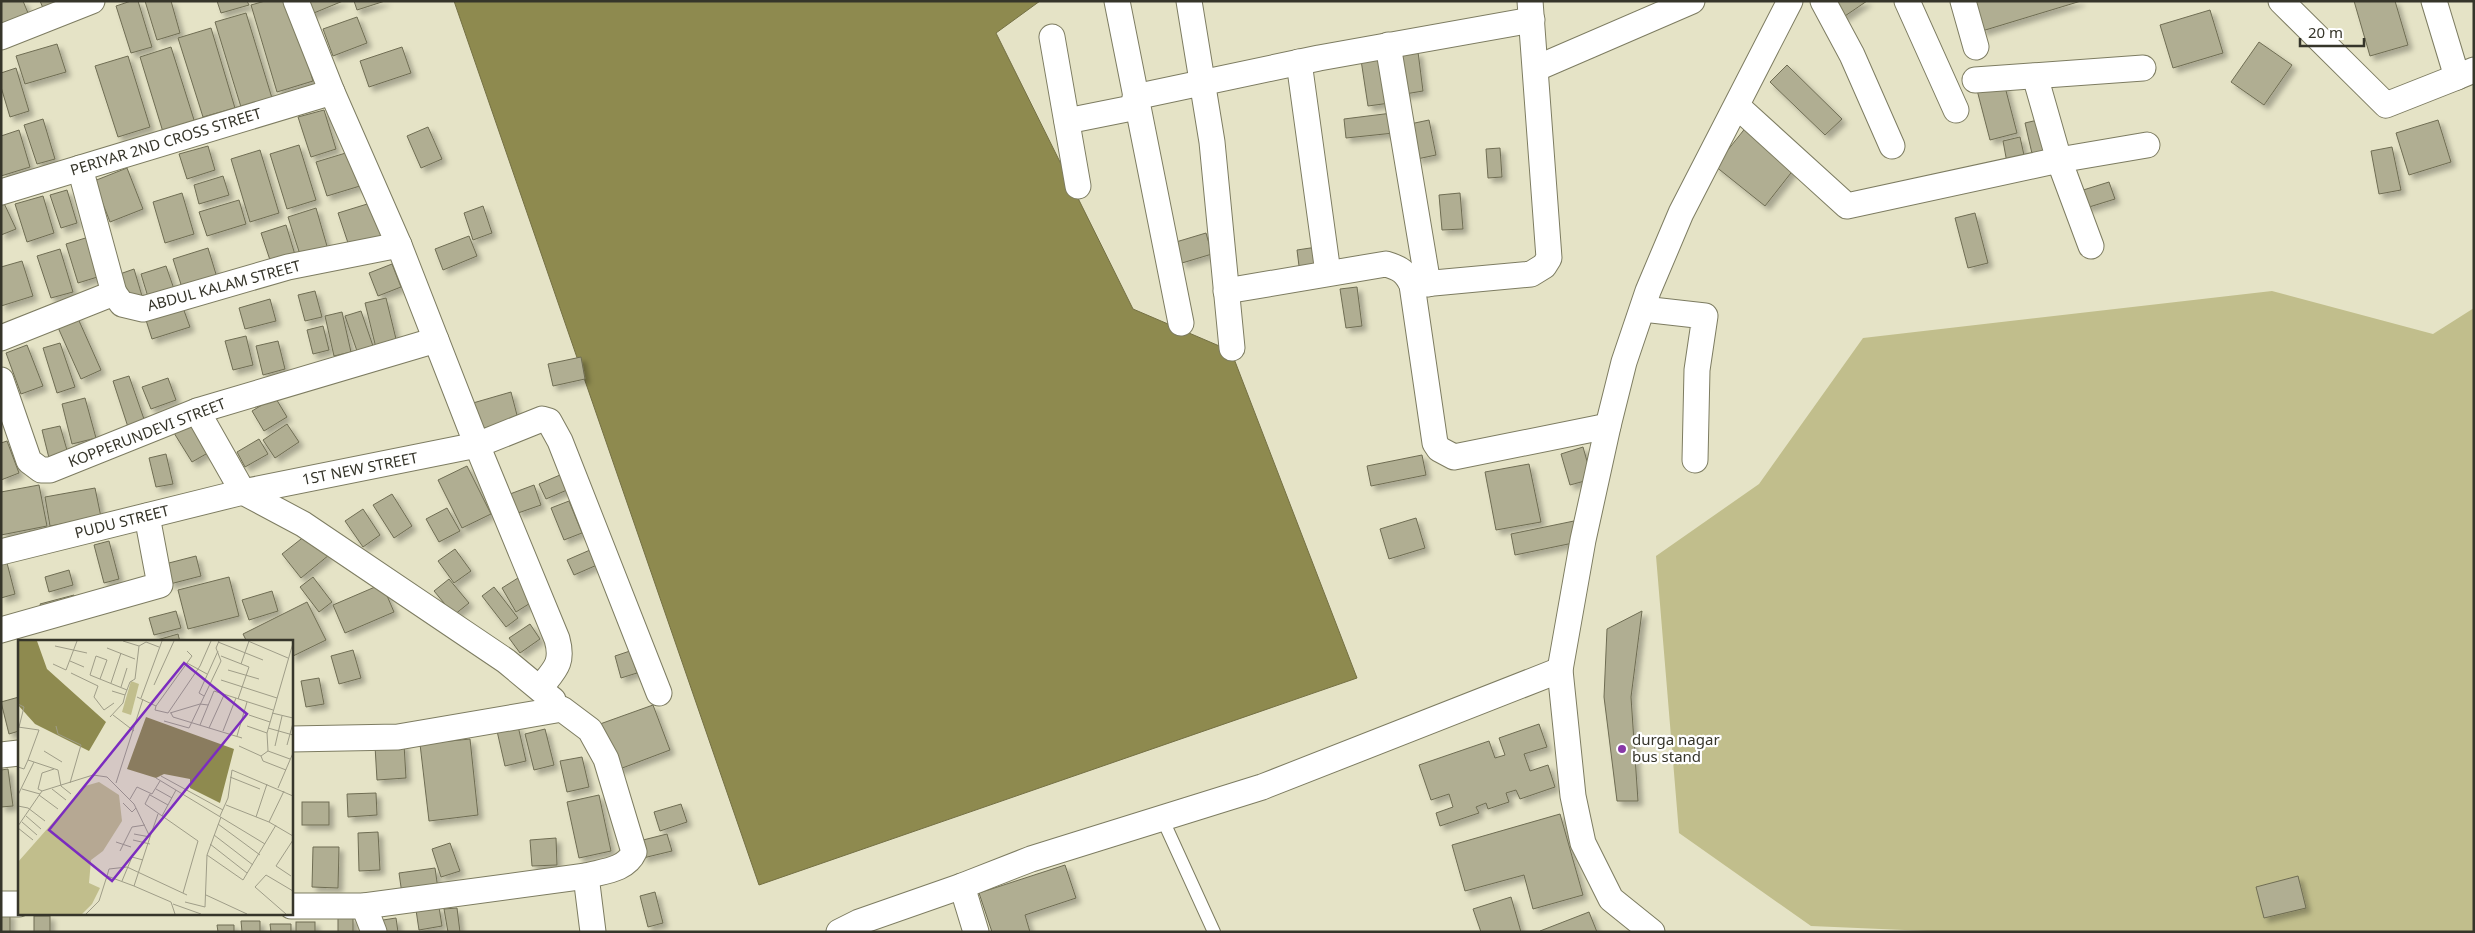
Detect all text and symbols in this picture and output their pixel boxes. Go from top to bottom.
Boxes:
scale bar [2300,15,2364,47]
text: 20 m [2308,22,2343,42]
street label: PERIYAR 2ND CROSS STREET [68,102,264,180]
street label: ABDUL KALAM STREET [145,255,303,315]
street label: KOPPERUNDEVI STREET [65,393,229,471]
street label: 1ST NEW STREET [300,447,420,489]
street label: PUDU STREET [72,499,172,542]
inset map [18,640,292,916]
place label: durga nagar bus stand [1632,729,1720,766]
marker: durga nagar bus stand [1616,743,1628,755]

